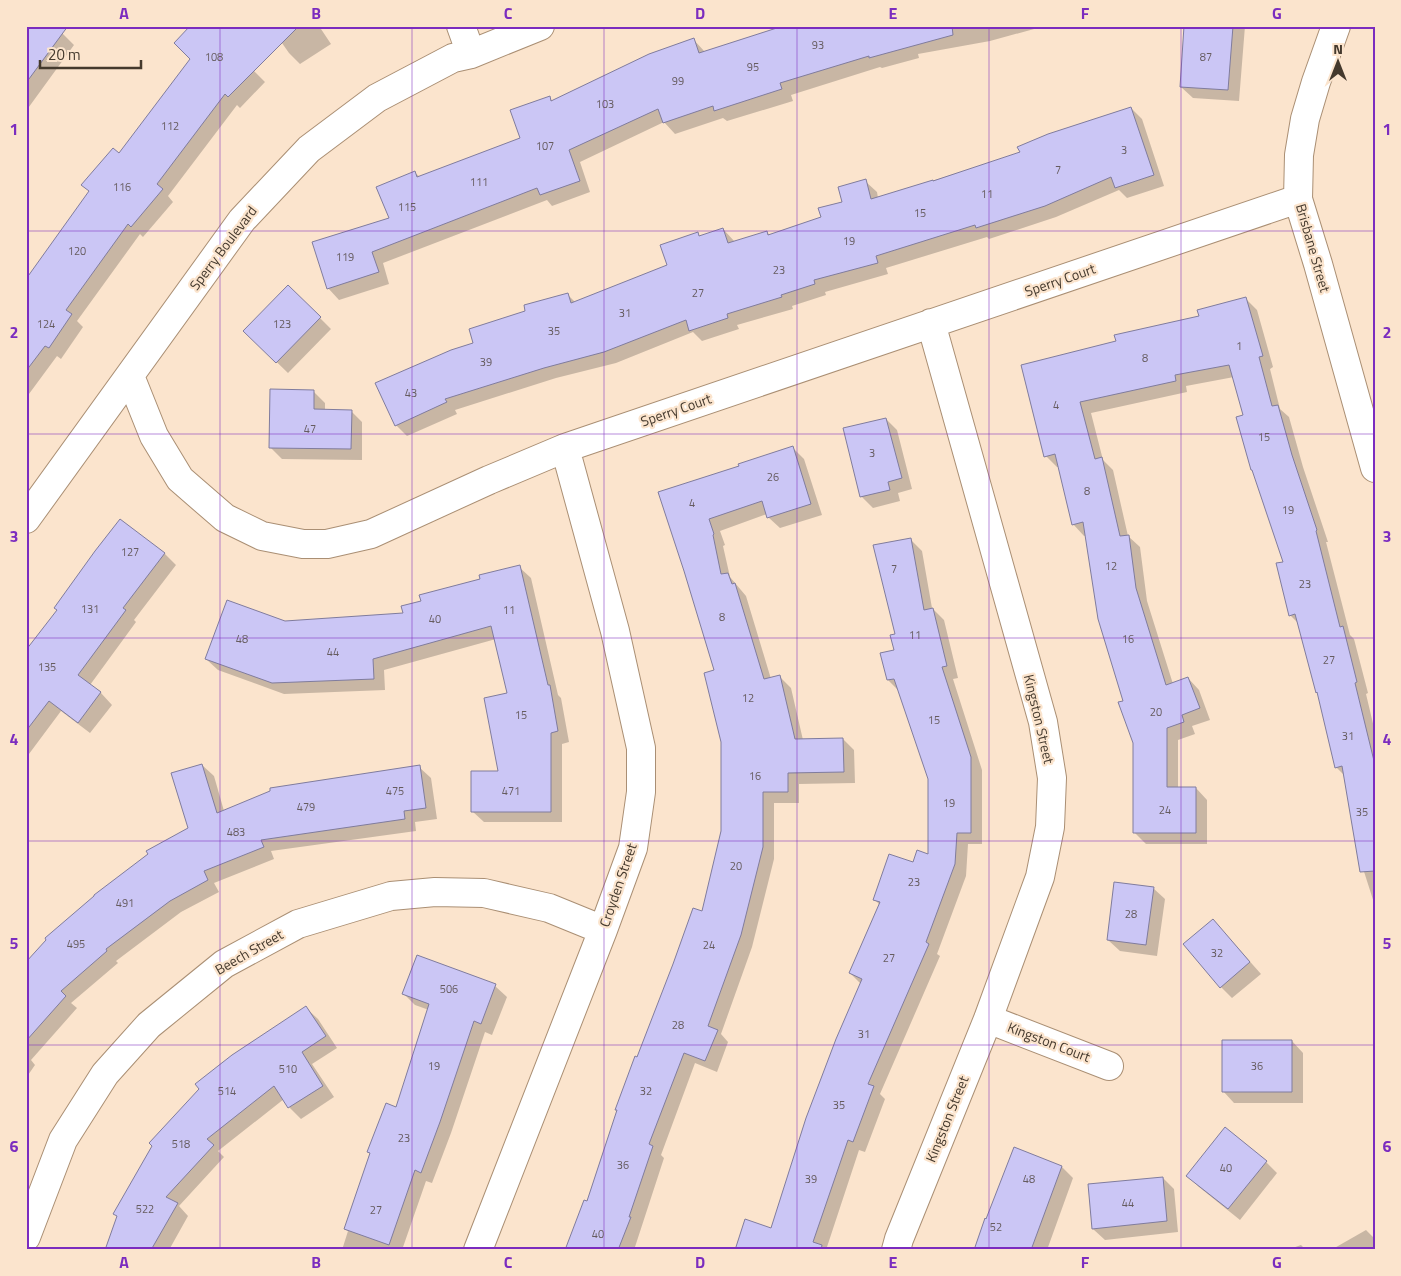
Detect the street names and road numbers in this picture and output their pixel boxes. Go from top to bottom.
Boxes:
street label: Sperry Boulevard [184,201,261,294]
street label: Brisbane Street [1291,201,1336,295]
street label: Sperry Court [1022,258,1098,301]
street label: Sperry Court [638,388,714,431]
street label: Kingston Street [1019,672,1060,766]
street label: Croyden Street [593,840,642,930]
street label: Beech Street [211,924,287,980]
street label: Kingston Court [1005,1016,1094,1067]
street label: Kingston Street [920,1073,973,1165]

